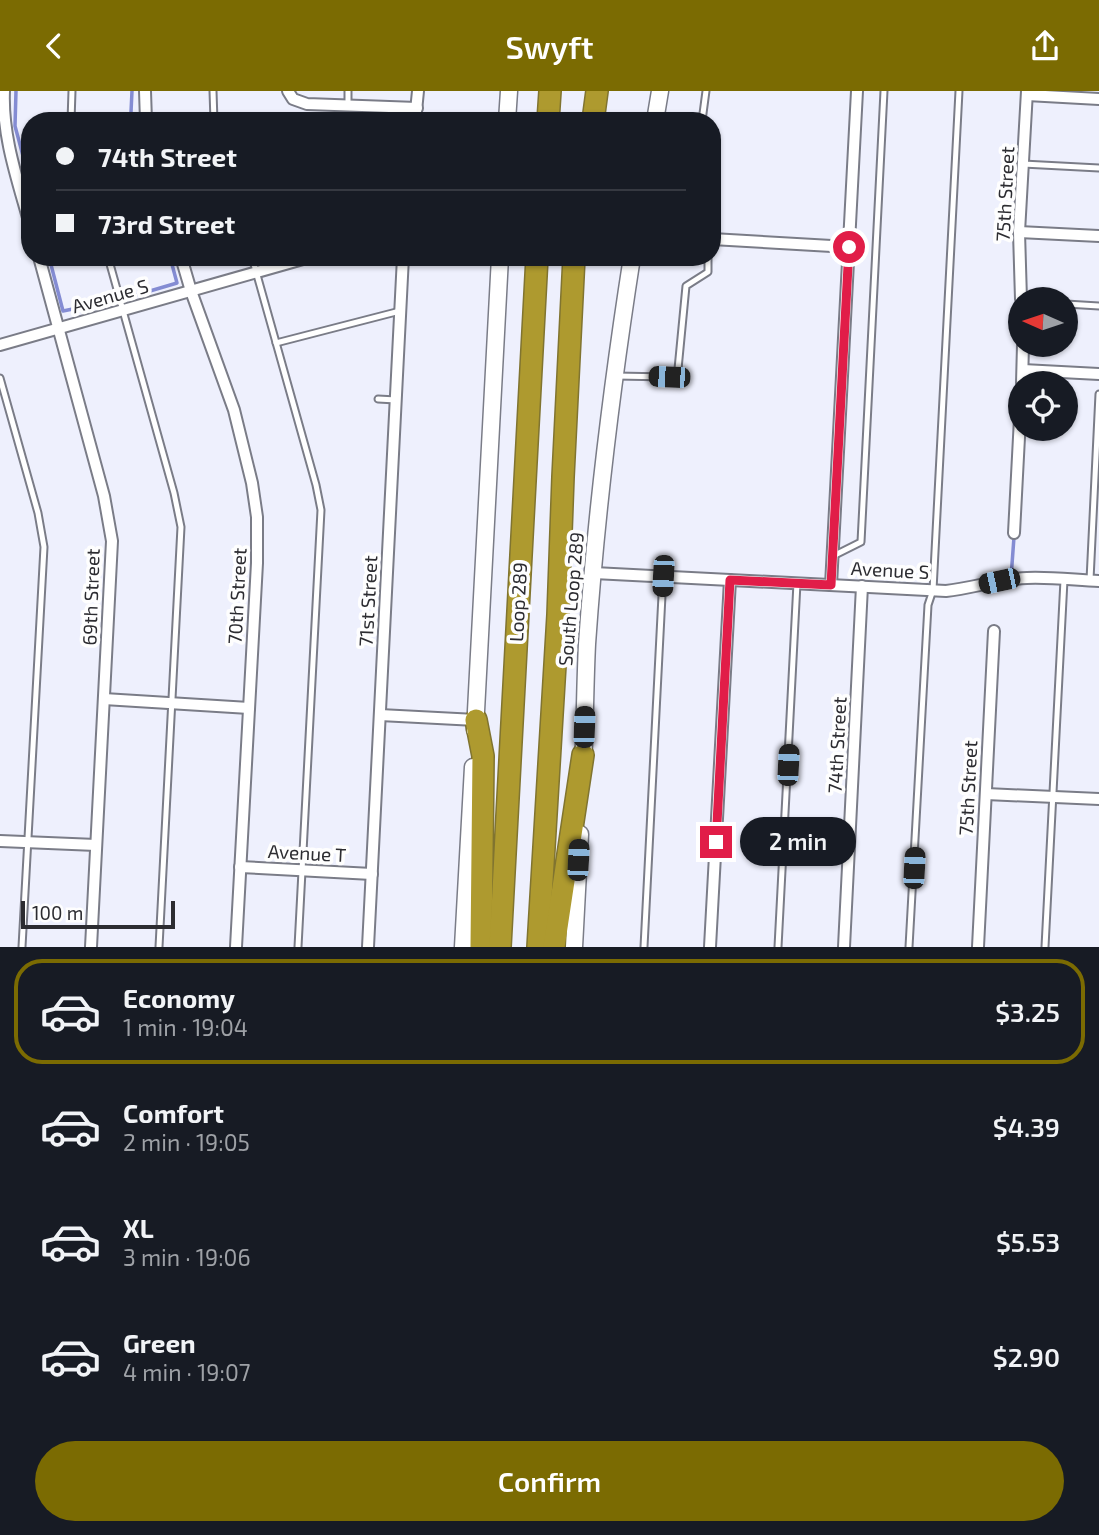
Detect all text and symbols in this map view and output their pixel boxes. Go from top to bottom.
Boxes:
icon: back [35,27,73,65]
text: Swyft [505,27,594,65]
icon: share [1026,27,1064,65]
text: 74th Street [98,141,237,172]
street label: 75th Street [991,146,1018,242]
text: 73rd Street [98,208,235,239]
route start [833,231,865,263]
street label: Avenue S [69,274,151,317]
north arrow [1008,287,1078,357]
map controls [1008,287,1078,441]
car [648,366,691,388]
button: locate [1008,371,1078,441]
street label: South Loop 289 [553,531,588,667]
street label: 70th Street [222,547,251,645]
street label: 69th Street [77,548,104,646]
car [652,554,675,598]
street label: 71st Street [354,555,381,647]
street label: Avenue S [850,556,930,583]
street label: Loop 289 [504,562,531,642]
car [977,566,1022,596]
street label: 74th Street [822,696,851,794]
car [573,706,596,748]
street label: 75th Street [954,740,981,836]
car [777,743,800,787]
callout: 2 min [740,817,856,867]
route end [700,826,732,858]
text: 2 min [769,827,827,855]
car [567,838,590,882]
street label: Avenue T [267,839,347,866]
car [903,846,926,890]
scale bar [21,898,175,930]
text: 100 m [32,901,83,924]
icon: car [39,980,102,1043]
text: Economy [123,982,235,1013]
text: $3.25 [995,996,1060,1027]
text: 1 min · 19:04 [123,1013,248,1041]
icon: car [39,1095,102,1158]
text: Comfort [123,1097,224,1128]
text: $4.39 [993,1111,1060,1142]
text: 2 min · 19:05 [123,1128,250,1156]
icon: car [39,1210,102,1273]
text: XL [123,1212,154,1243]
text: $5.53 [996,1226,1060,1257]
text: 3 min · 19:06 [123,1243,251,1271]
icon: car [39,1325,102,1388]
text: Green [123,1327,196,1358]
text: $2.90 [993,1341,1060,1372]
text: 4 min · 19:07 [123,1358,251,1386]
button: Confirm [35,1441,1064,1521]

